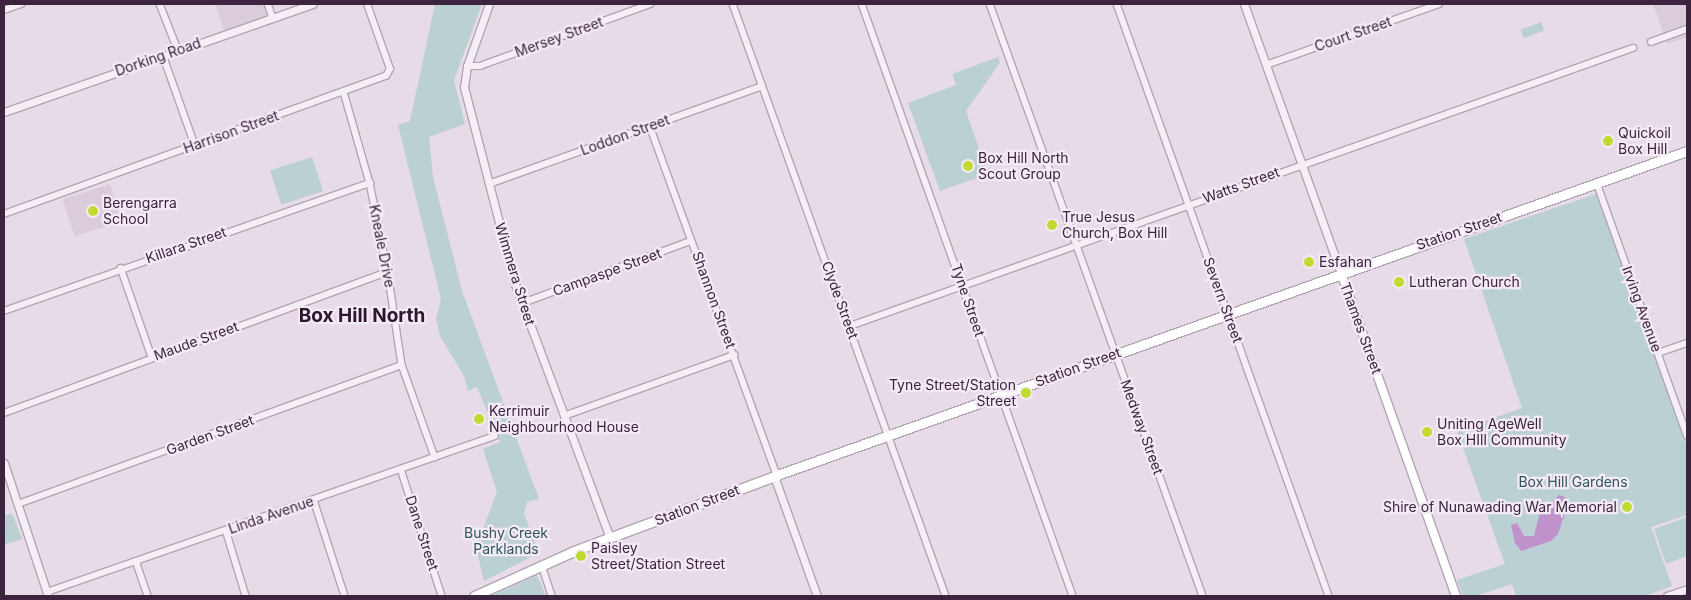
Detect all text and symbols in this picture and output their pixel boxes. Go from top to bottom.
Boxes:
street label: Mersey Street [513,13,605,61]
street label: Court Street [1312,13,1394,55]
street label: Dorking Road [113,34,203,80]
street label: Harrison Street [181,107,281,157]
street label: Loddon Street [578,111,672,159]
place label: Quickoil Box Hill [1618,125,1671,158]
marker: Quickoil Box Hill [1602,135,1614,147]
place label: Box Hill North Scout Group [978,150,1069,182]
marker: Box Hill North Scout Group [962,160,974,172]
street label: Watts Street [1200,163,1282,207]
place label: Berengarra School [103,195,177,228]
street label: Kneale Drive [366,203,398,289]
marker: Berengarra School [87,205,99,217]
street label: Station Street [1414,208,1504,254]
place label: True Jesus Church, Box Hill [1062,209,1167,242]
marker: True Jesus Church, Box Hill [1046,219,1058,231]
street label: Wimmera Street [491,221,539,327]
street label: Killara Street [143,223,229,267]
street label: Campaspe Street [550,245,664,299]
street label: Shannon Street [689,249,739,351]
place label: Esfahan [1319,254,1372,270]
street label: Severn Street [1200,255,1246,345]
marker: Esfahan [1303,256,1315,268]
street label: Clyde Street [818,259,862,341]
street label: Tyne Street [948,261,988,339]
street label: Irving Avenue [1619,264,1665,354]
place label: Lutheran Church [1409,274,1520,290]
marker: Lutheran Church [1393,276,1405,288]
street label: Thames Street [1337,280,1385,376]
district label: Box Hill North [299,305,425,327]
street label: Maude Street [151,318,241,364]
street label: Station Street [1033,344,1123,390]
place label: Tyne Street/Station Street [889,377,1016,410]
street label: Medway Street [1117,377,1167,477]
marker: Tyne Street/Station Street [1020,387,1032,399]
place label: Kerrimuir Neighbourhood House [489,403,639,436]
street label: Garden Street [164,411,256,459]
marker: Kerrimuir Neighbourhood House [473,413,485,425]
place label: Uniting AgeWell Box HIll Community [1437,416,1567,448]
marker: Uniting AgeWell Box HIll Community [1421,426,1433,438]
park label: Box Hill Gardens [1518,474,1628,490]
street label: Station Street [652,481,742,529]
street label: Linda Avenue [226,493,316,537]
street label: Dane Street [402,493,442,573]
place label: Shire of Nunawading War Memorial [1383,499,1617,515]
marker: Shire of Nunawading War Memorial [1621,501,1633,513]
park label: Bushy Creek Parklands [464,525,548,558]
place label: Paisley Street/Station Street [591,540,725,572]
marker: Paisley Street/Station Street [575,550,587,562]

